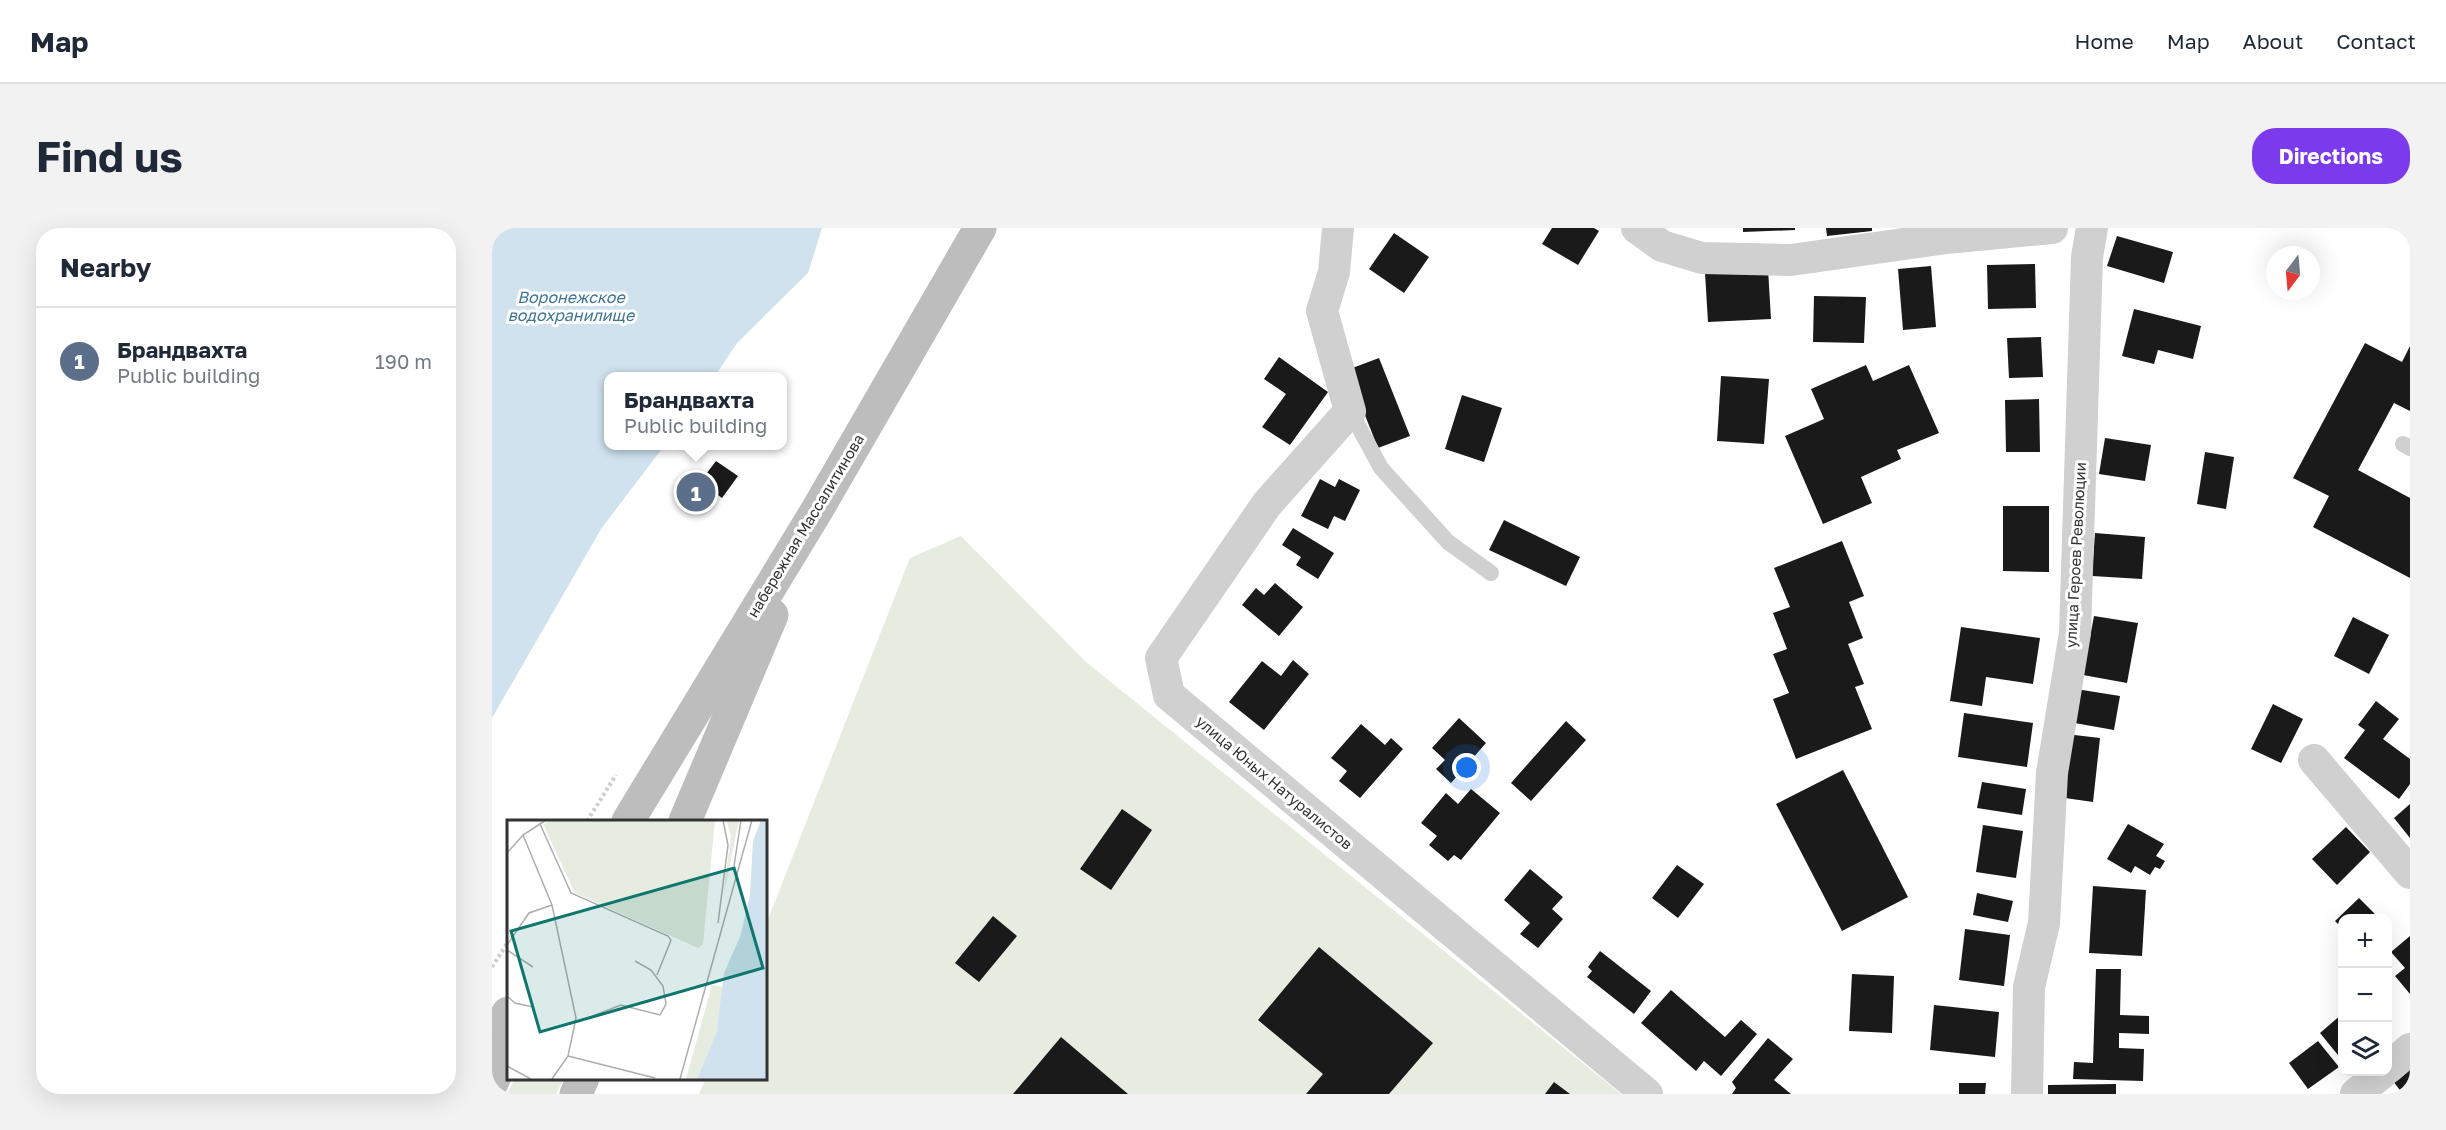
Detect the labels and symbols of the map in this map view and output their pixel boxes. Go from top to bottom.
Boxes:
north arrow [2266,246,2320,300]
water label: Воронежское водохранилище [508,287,636,325]
street label: набережная Массалитинова [743,431,867,620]
street label: улица Героев Революции [2061,462,2089,648]
pin: 1 [676,470,716,514]
street label: улица Юных Натуралистов [1193,712,1356,853]
your location [1452,753,1481,782]
inset map [507,820,766,1079]

